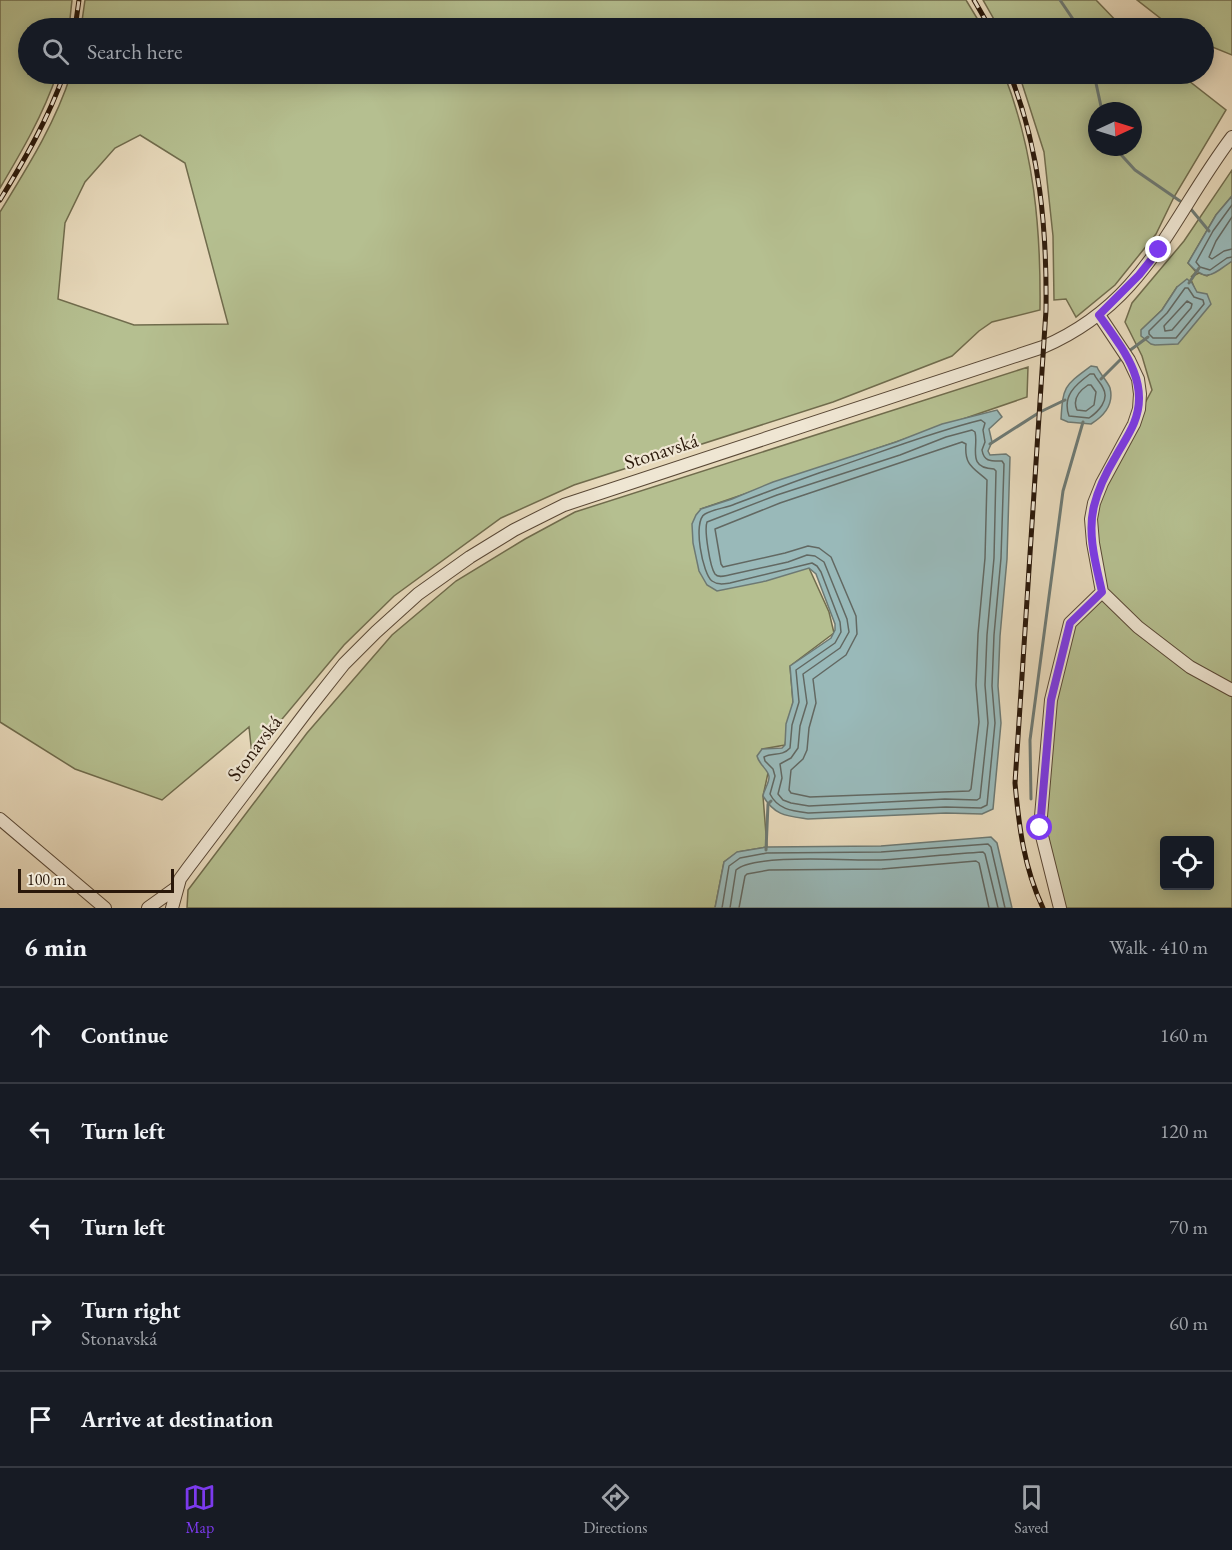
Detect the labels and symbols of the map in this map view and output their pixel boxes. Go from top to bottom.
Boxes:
north arrow [1088,102,1142,156]
route end [1145,236,1171,262]
street label: Stonavská [621,427,701,475]
street label: Stonavská [221,710,287,786]
route start [1026,814,1052,840]
scale bar [18,866,174,893]

